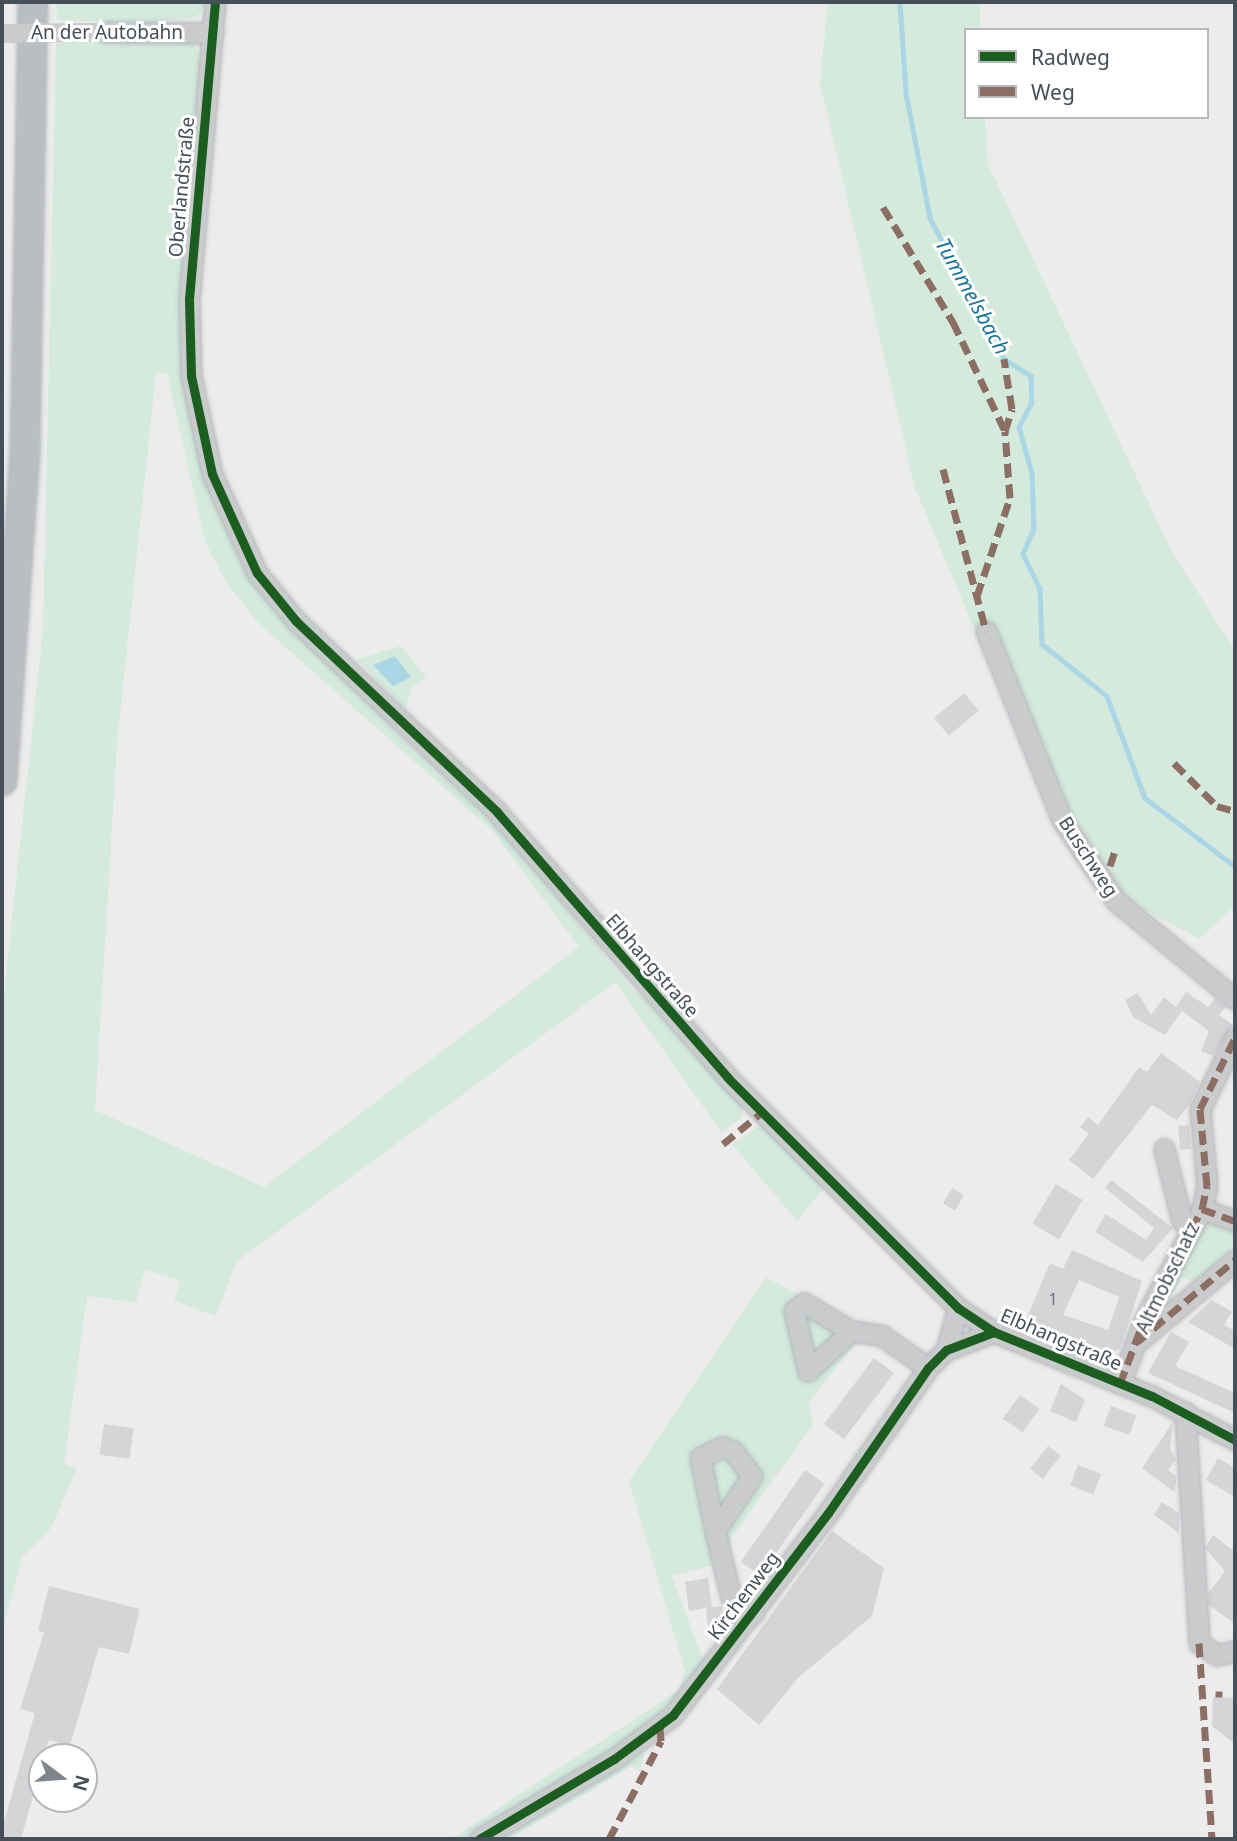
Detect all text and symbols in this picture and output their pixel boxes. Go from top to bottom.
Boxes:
street label: An der Autobahn [31,22,183,44]
legend [964,28,1209,119]
text: Radweg [1031,43,1110,71]
text: Weg [1031,78,1075,106]
street label: Oberlandstraße [165,116,199,258]
water label: Tummelsbach [931,233,1015,359]
street label: Buschweg [1054,812,1122,902]
street label: Elbhangstraße [601,910,703,1022]
street label: Altmobschatz [1131,1219,1205,1337]
house number: 1 [1048,1289,1058,1309]
street label: Elbhangstraße [997,1304,1125,1376]
street label: Kirchenweg [703,1547,785,1645]
north arrow [28,1743,98,1813]
text: N [67,1772,96,1794]

